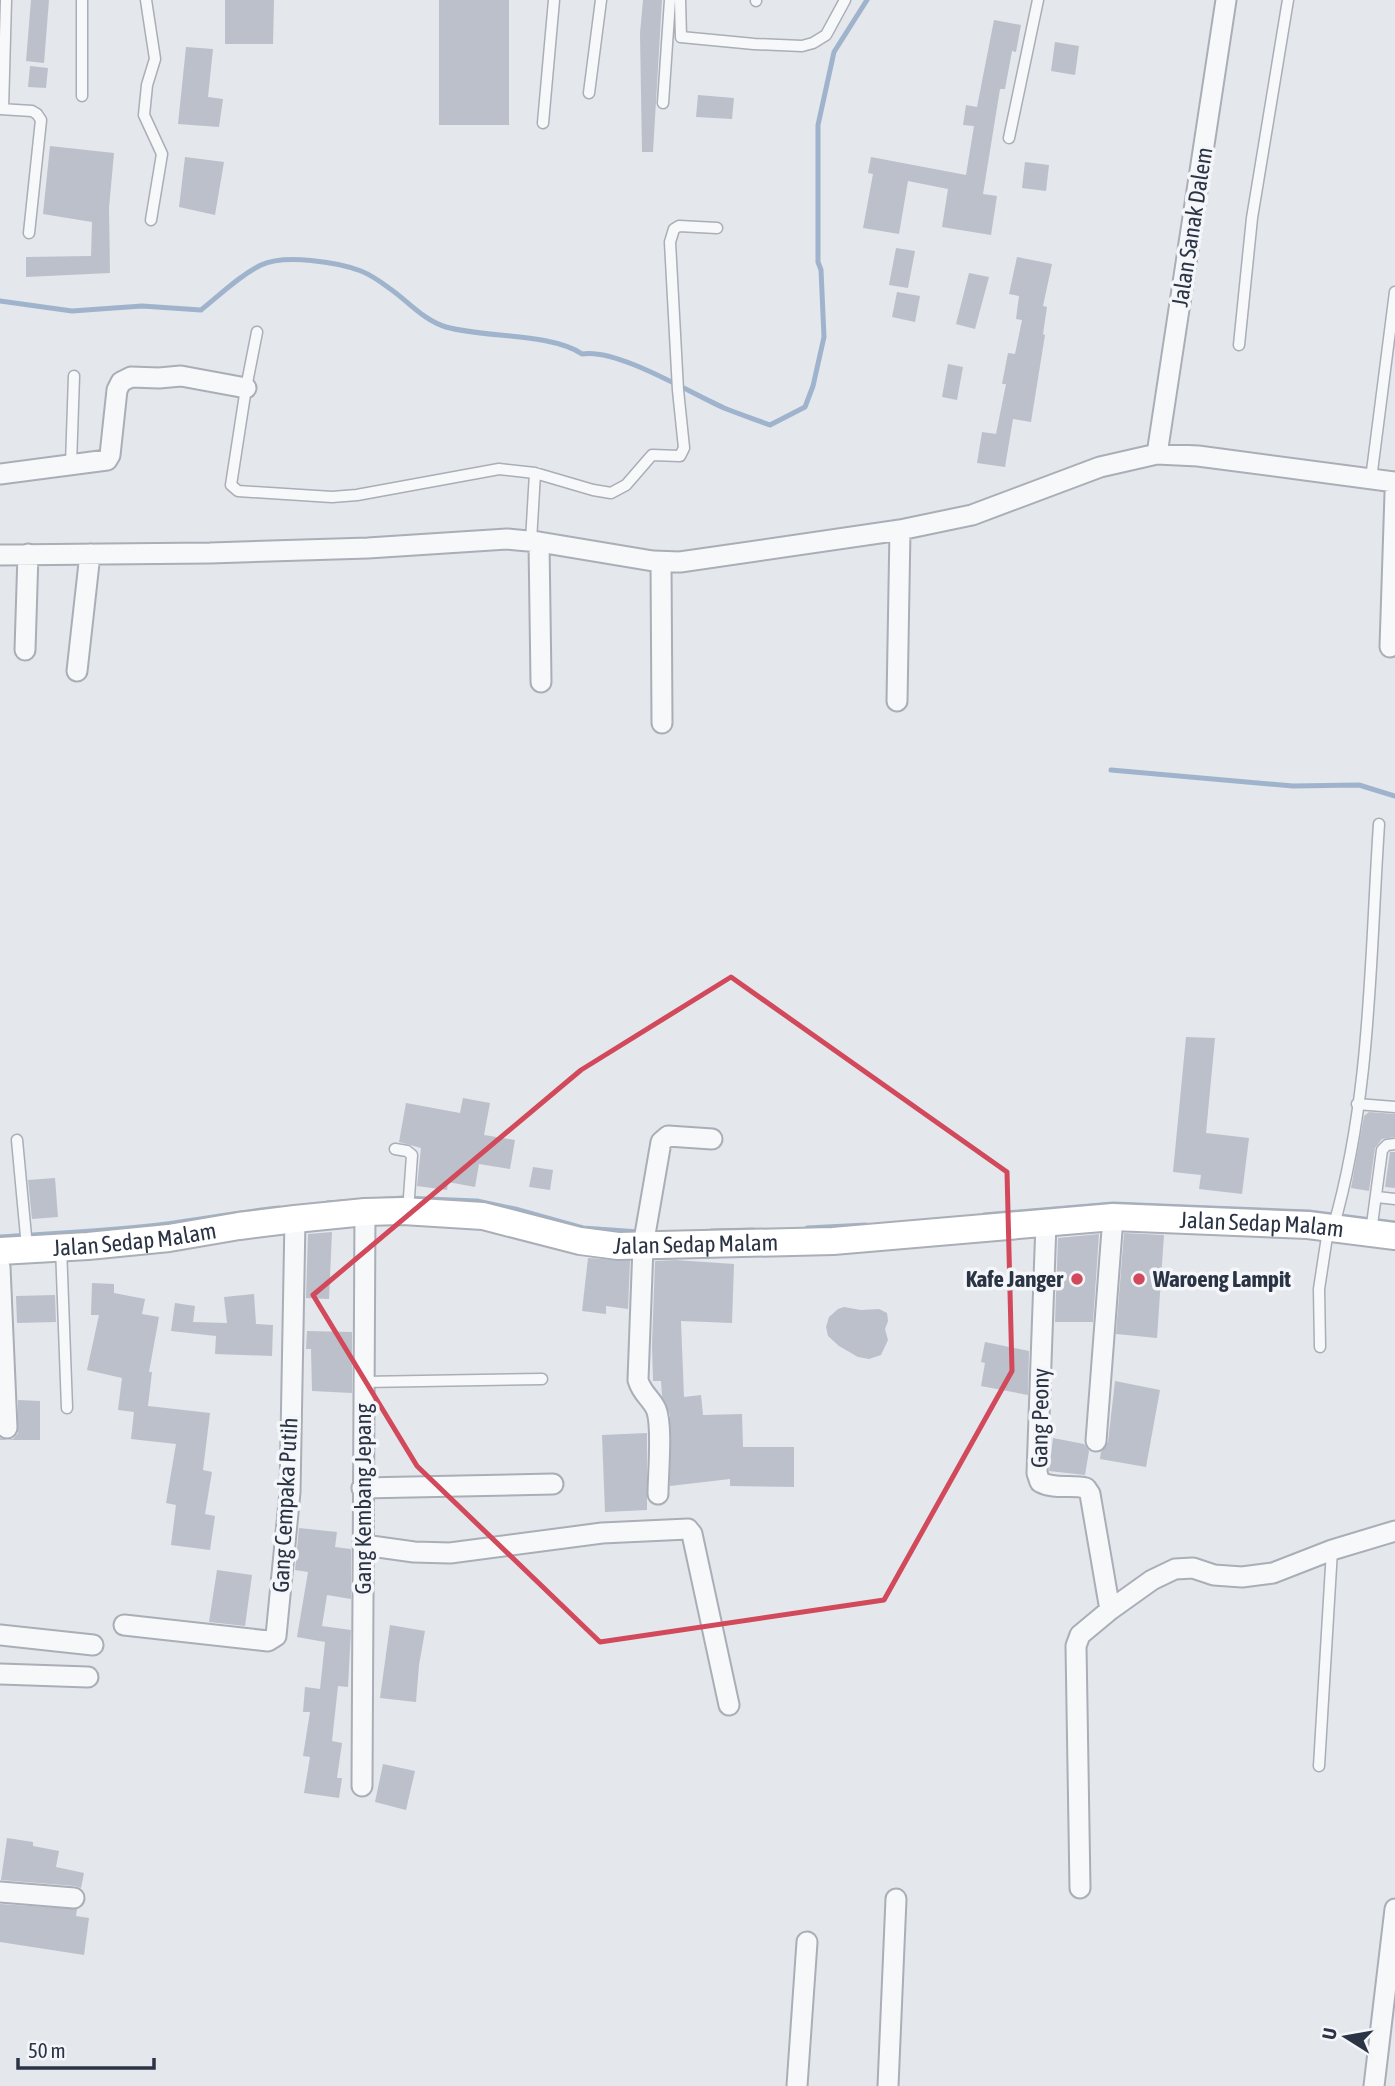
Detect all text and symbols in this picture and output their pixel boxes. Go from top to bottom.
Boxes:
street label: Jalan Sanak Dalem [1167,145,1217,309]
street label: Jalan Sedap Malam [1179,1207,1345,1242]
street label: Jalan Sedap Malam [52,1217,218,1261]
street label: Jalan Sedap Malam [612,1229,778,1259]
place label: Kafe Janger [966,1266,1064,1292]
place label: Waroeng Lampit [1152,1266,1291,1292]
marker: Kafe Janger [1069,1271,1085,1287]
marker: Waroeng Lampit [1131,1271,1147,1287]
street label: Gang Peony [1026,1368,1054,1468]
street label: Gang Kembang Jepang [350,1403,376,1595]
street label: Gang Cempaka Putih [267,1417,303,1593]
north arrow [1311,2002,1381,2072]
scale bar [18,2026,154,2070]
text: U [1317,2026,1341,2041]
text: 50 m [28,2038,66,2062]

